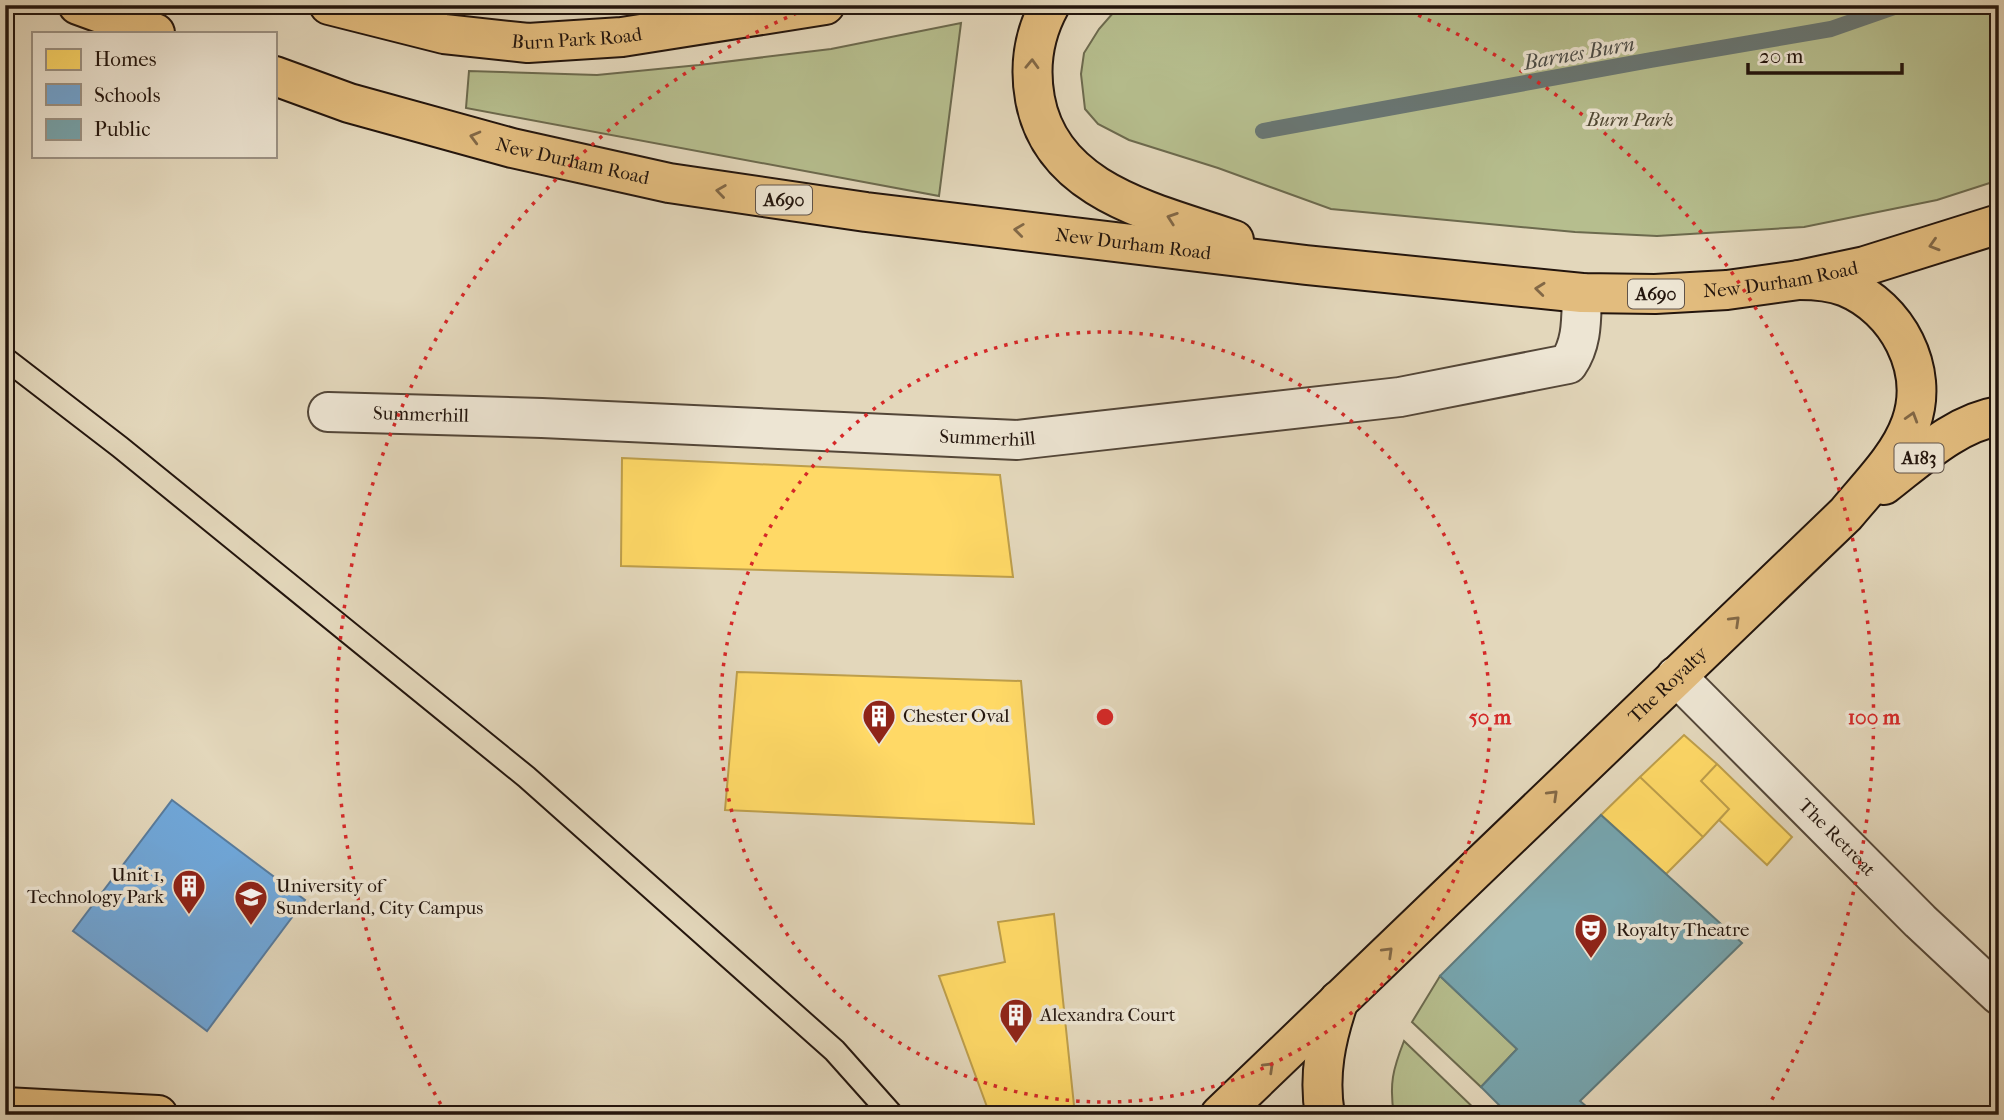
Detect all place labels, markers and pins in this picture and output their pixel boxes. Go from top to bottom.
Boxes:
building icon: Chester Oval [860,697,898,746]
place label: Chester Oval [903,705,1010,727]
centre of rings [1093,705,1117,729]
place label: Unit 1, Technology Park [27,864,164,908]
building icon: Unit 1, Technology Park [170,867,208,916]
place label: University of Sunderland, City Campus [276,875,483,919]
school or university icon: University of Sunderland, City Campus [232,878,270,927]
theatre icon: Royalty Theatre [1572,911,1610,960]
place label: Royalty Theatre [1616,919,1749,941]
building icon: Alexandra Court [997,996,1035,1045]
place label: Alexandra Court [1039,1004,1176,1026]

